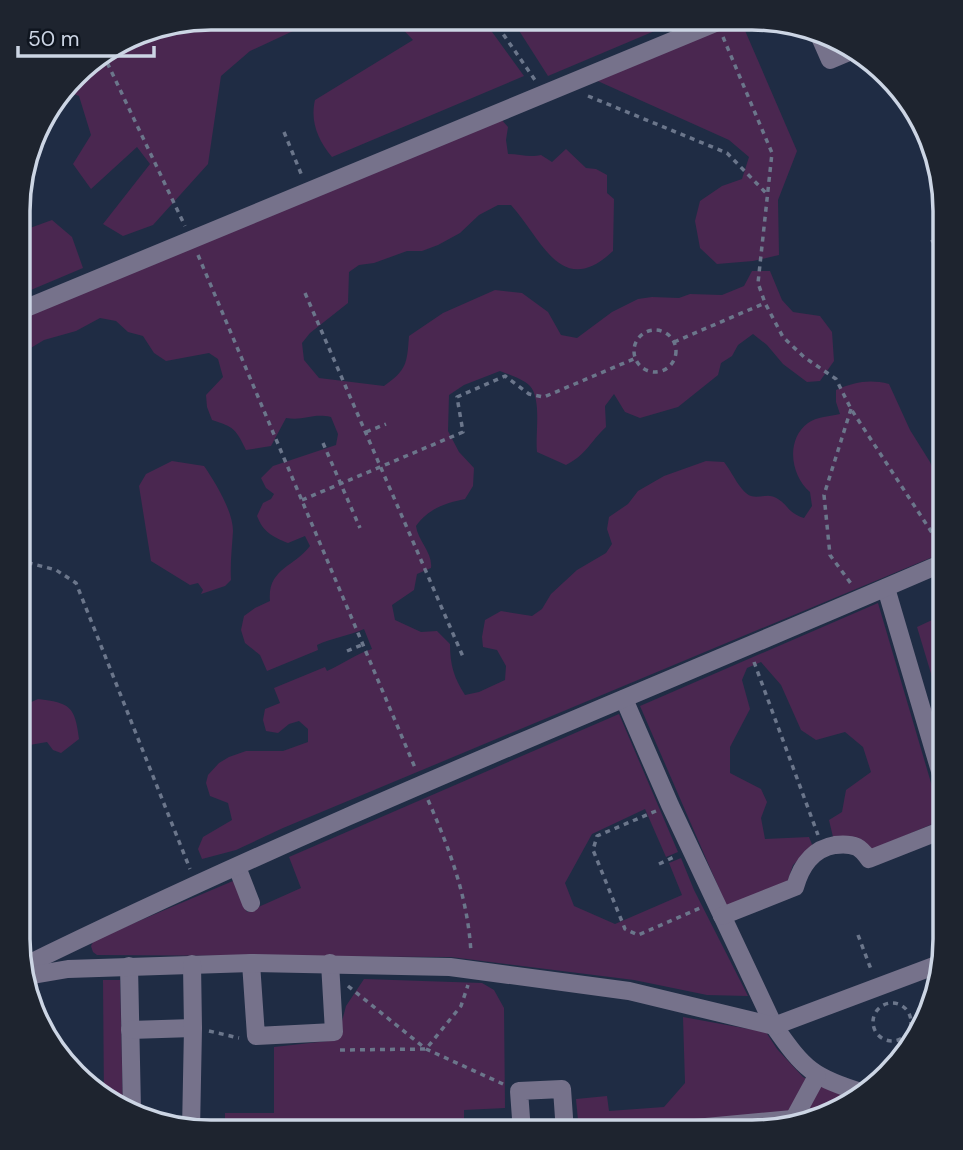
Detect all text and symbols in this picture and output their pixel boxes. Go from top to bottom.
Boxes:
scale bar [18,14,154,58]
text: 50 m [28,25,79,53]

